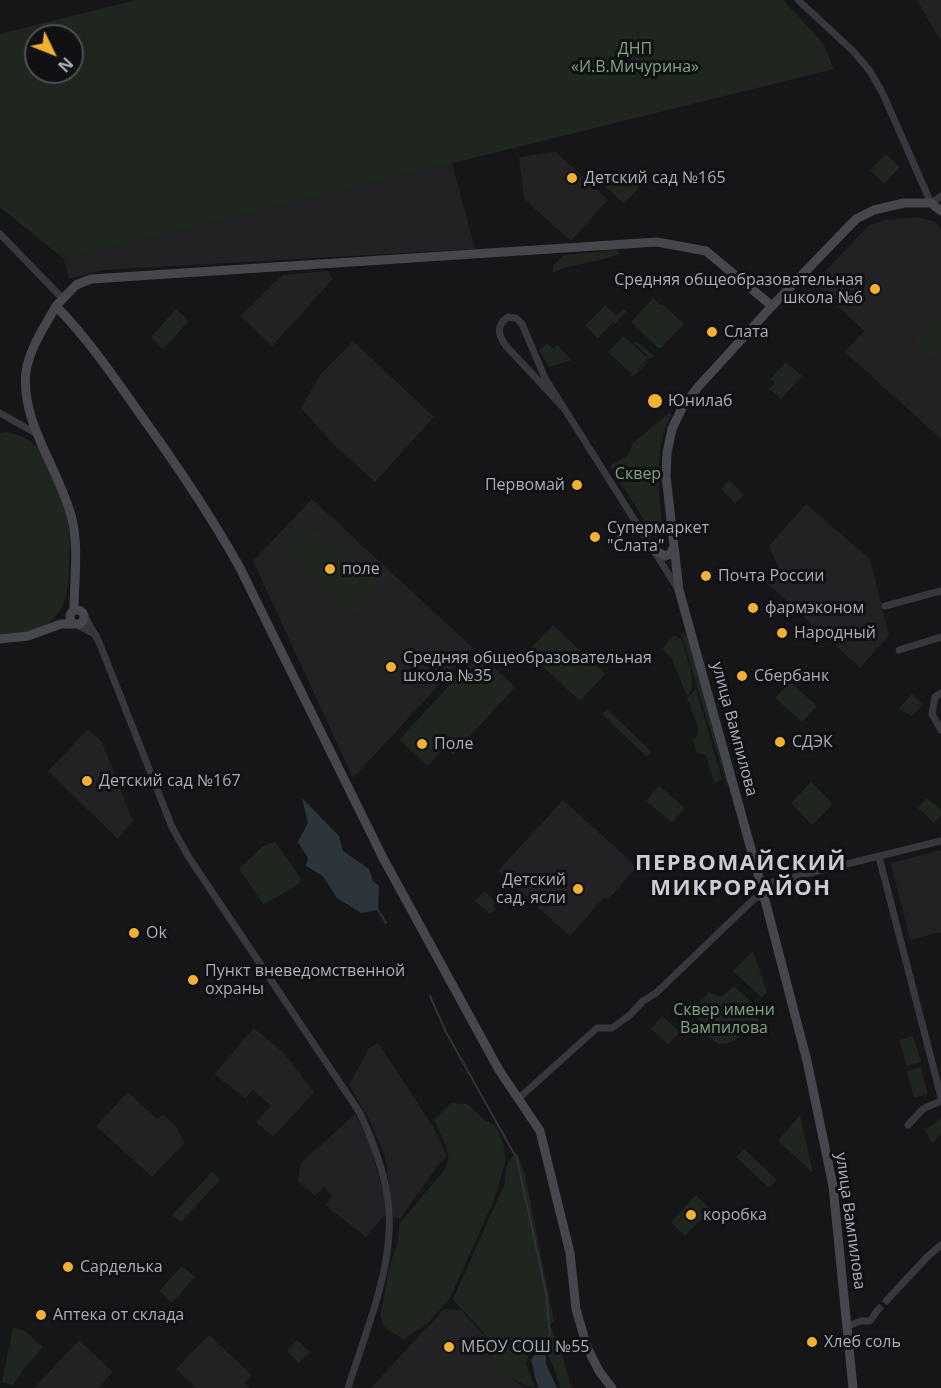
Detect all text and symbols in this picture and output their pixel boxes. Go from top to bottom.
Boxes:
north arrow [24,24,84,84]
park label: ДНП «И.В.Мичурина» [571,39,699,77]
text: N [53,53,78,77]
place label: Детский сад №165 [584,168,726,188]
marker: Детский сад №165 [565,171,579,185]
place label: Средняя общеобразовательная школа №6 [614,270,863,308]
marker: Средняя общеобразовательная школа №6 [868,282,882,296]
place label: Слата [724,322,769,342]
marker: Слата [705,325,719,339]
place label: Юнилаб [668,391,733,411]
marker: Юнилаб [646,392,664,410]
park label: Сквер [615,464,661,484]
place label: Первомай [485,475,565,495]
marker: Первомай [570,478,584,492]
place label: Супермаркет "Слата" [607,518,709,556]
marker: Супермаркет "Слата" [588,530,602,544]
place label: поле [342,559,380,579]
marker: поле [323,562,337,576]
place label: Почта России [718,566,824,586]
marker: Почта России [699,569,713,583]
place label: фармэконом [765,598,864,618]
marker: фармэконом [746,601,760,615]
place label: Народный [794,623,876,643]
marker: Народный [775,626,789,640]
place label: Средняя общеобразовательная школа №35 [403,648,652,686]
marker: Средняя общеобразовательная школа №35 [384,660,398,674]
street label: улица Вампилова [707,660,761,798]
place label: Сбербанк [754,666,829,686]
marker: Сбербанк [735,669,749,683]
place label: СДЭК [792,732,833,752]
place label: Поле [434,734,473,754]
marker: СДЭК [773,735,787,749]
marker: Поле [415,737,429,751]
place label: Детский сад №167 [99,771,241,791]
marker: Детский сад №167 [80,774,94,788]
district label: ПЕРВОМАЙСКИЙ МИКРОРАЙОН [635,851,847,902]
place label: Детский сад, ясли [496,870,566,908]
marker: Детский сад, ясли [571,882,585,896]
place label: Ok [146,923,167,943]
marker: Ok [127,926,141,940]
place label: Пункт вневедомственной охраны [205,961,405,999]
marker: Пункт вневедомственной охраны [186,973,200,987]
park label: Сквер имени Вампилова [673,1000,775,1038]
street label: улица Вампилова [831,1151,869,1291]
place label: коробка [703,1205,767,1225]
marker: коробка [684,1208,698,1222]
place label: Сарделька [80,1257,163,1277]
marker: Сарделька [61,1260,75,1274]
place label: Аптека от склада [53,1305,184,1325]
marker: Аптека от склада [34,1308,48,1322]
place label: Хлеб соль [824,1332,901,1352]
marker: Хлеб соль [805,1335,819,1349]
place label: МБОУ СОШ №55 [461,1337,589,1357]
marker: МБОУ СОШ №55 [442,1340,456,1354]

